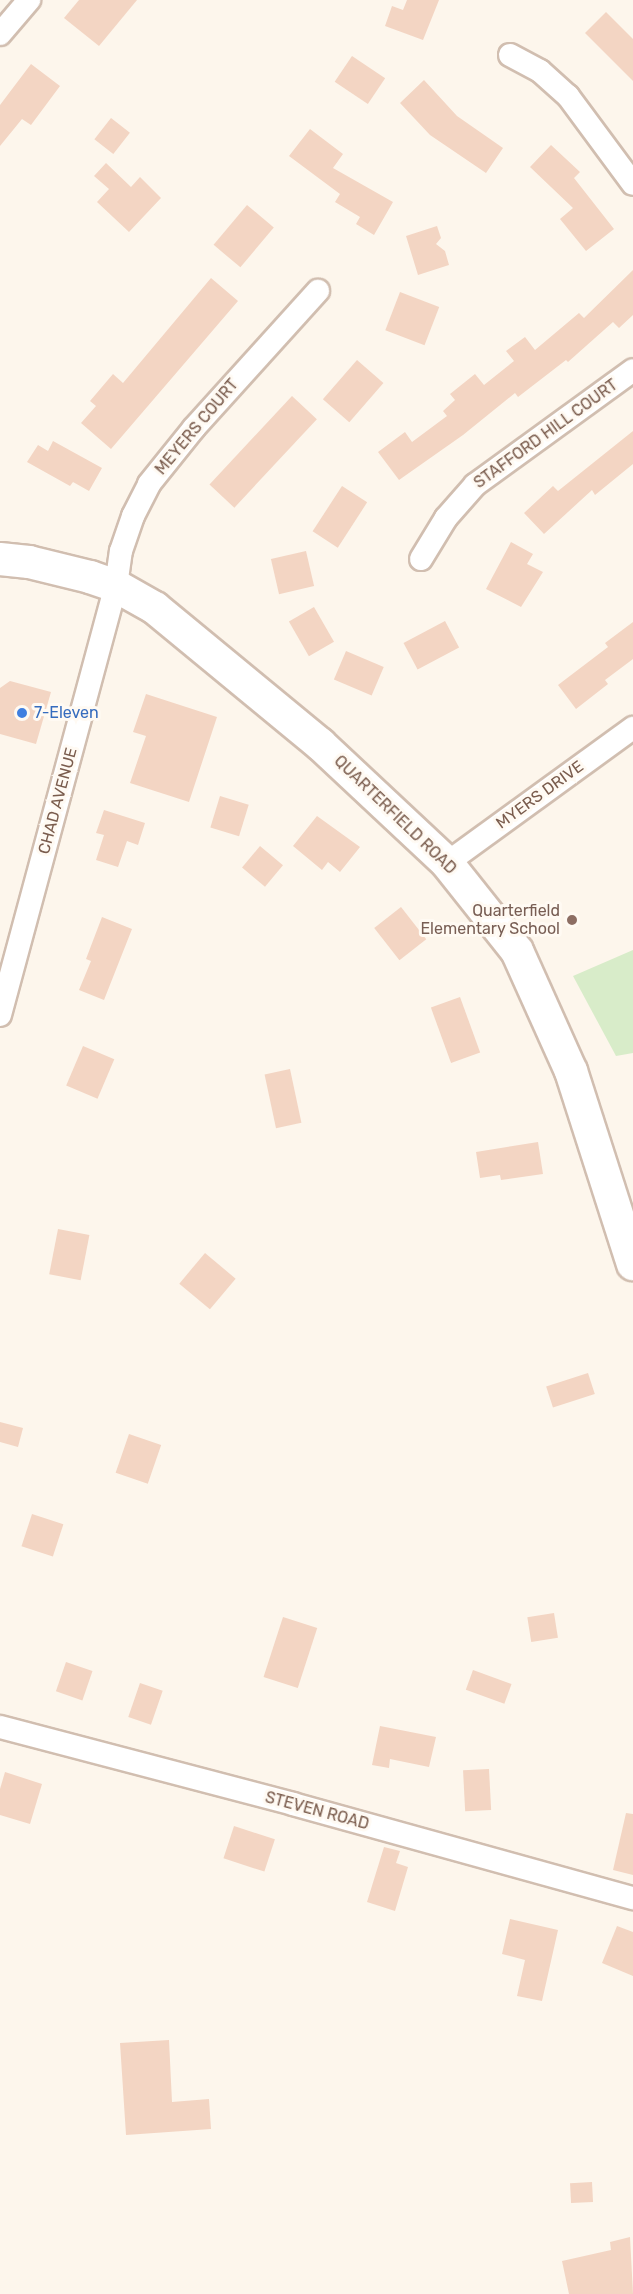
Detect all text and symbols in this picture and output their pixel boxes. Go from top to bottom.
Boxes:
street label: MEYERS COURT [151,375,243,479]
street label: STAFFORD HILL COURT [470,375,622,493]
place label: 7-Eleven [34,703,99,723]
marker: 7-Eleven [15,706,29,720]
street label: CHAD AVENUE [35,745,81,857]
street label: QUARTERFIELD ROAD [330,752,460,878]
street label: MYERS DRIVE [493,757,587,833]
place label: Quarterfield Elementary School [420,901,560,939]
marker: Quarterfield Elementary School [565,913,579,927]
street label: STEVEN ROAD [263,1788,371,1834]

